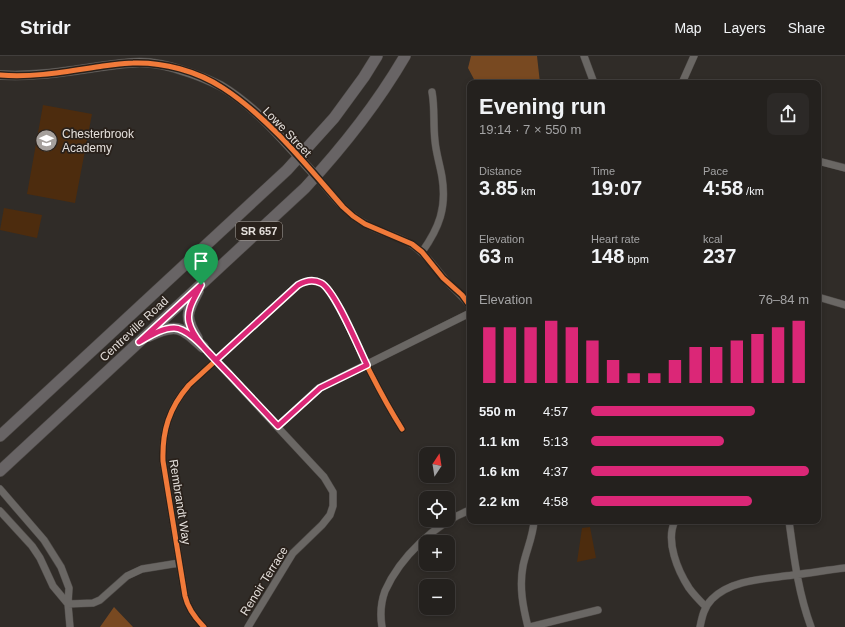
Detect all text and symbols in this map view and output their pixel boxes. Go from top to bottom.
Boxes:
text: Stridr [20,17,71,38]
text: Map [674,20,702,36]
text: Layers [724,20,766,36]
text: Share [788,20,825,36]
button: share [767,93,809,135]
text: Evening run [479,94,606,119]
street label: Lowe Street [260,104,315,160]
text: 19:14 · 7 × 550 m [479,122,581,137]
place label: Chesterbrook Academy [62,127,135,155]
school or university icon: Chesterbrook Academy [34,128,60,154]
text: Distance [479,165,522,177]
text: Time [591,165,615,177]
text: Pace [703,165,728,177]
text: 3.85 [479,177,518,199]
text: 19:07 [591,177,642,199]
text: 4:58 [703,177,743,199]
text: km [518,185,536,197]
text: /km [743,185,764,197]
road number: SR 657 [236,222,282,240]
text: Elevation [479,233,524,245]
text: Heart rate [591,233,640,245]
text: kcal [703,233,723,245]
pin [184,244,218,285]
text: 63 [479,245,501,267]
text: 148 [591,245,624,267]
text: 237 [703,245,736,267]
icon: arrive [190,250,212,272]
text: m [501,253,513,265]
text: bpm [624,253,649,265]
text: Elevation [479,292,532,307]
text: 76–84 m [758,292,809,307]
street label: Centreville Road [97,294,171,364]
text: 550 m [479,404,516,419]
text: 4:57 [543,404,568,419]
text: 1.1 km [479,434,519,449]
text: 5:13 [543,434,568,449]
north arrow [419,447,455,483]
map controls [419,447,455,615]
street label: Rembrandt Way [166,458,194,546]
text: 1.6 km [479,464,519,479]
text: 4:37 [543,464,568,479]
button: locate [419,491,455,527]
text: 2.2 km [479,494,519,509]
text: 4:58 [543,494,568,509]
button: + [419,535,455,571]
street label: Renoir Terrace [237,544,291,618]
button: − [419,579,455,615]

